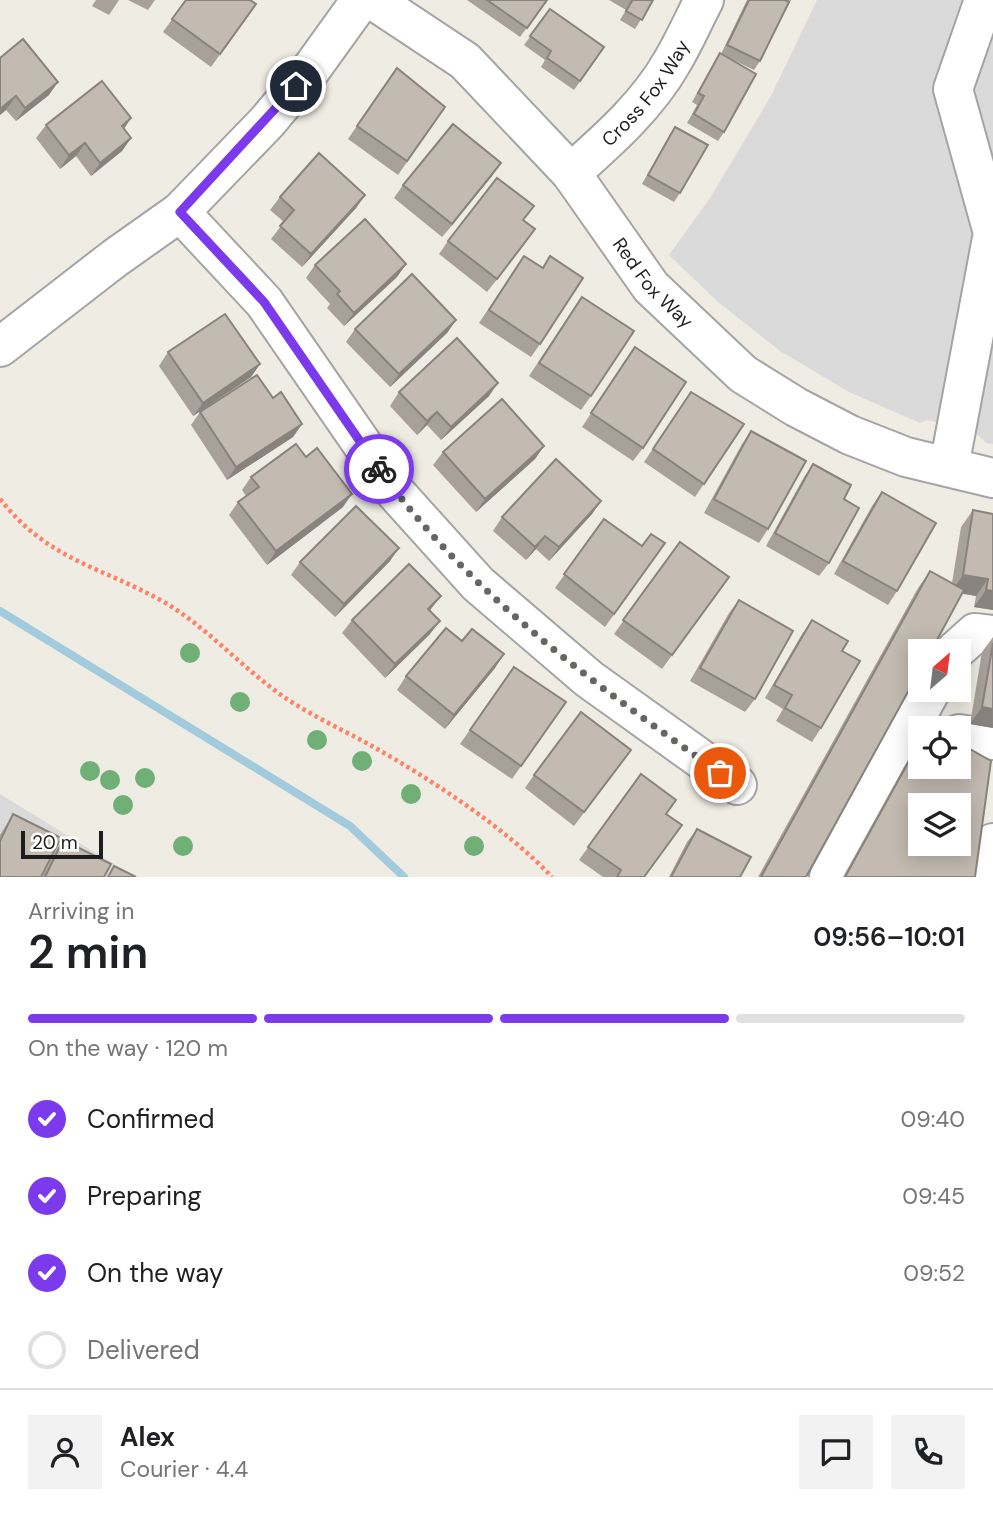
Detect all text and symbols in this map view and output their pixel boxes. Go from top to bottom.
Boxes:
street label: Cross Fox Way [596,35,695,152]
pin [266,56,326,116]
icon: home [277,67,315,105]
street label: Red Fox Way [608,233,699,333]
courier [344,434,414,504]
icon: bike [360,450,398,488]
north arrow [908,639,971,702]
map controls [908,639,971,856]
button: locate [908,716,971,779]
pin [690,743,750,803]
icon: bag [701,754,739,792]
button: layers [908,793,971,856]
scale bar [21,828,103,860]
text: 20 m [32,830,78,855]
text: Arriving in [28,896,134,926]
text: 09:56–10:01 [813,920,965,954]
text: 2 min [28,922,148,982]
text: On the way · 120 m [28,1033,228,1063]
icon: check [28,1100,66,1138]
text: Confirmed [87,1102,214,1136]
text: 09:40 [900,1104,965,1134]
icon: check [28,1177,66,1215]
text: Preparing [87,1179,202,1213]
text: 09:45 [902,1181,965,1211]
icon: check [28,1254,66,1292]
text: On the way [87,1256,223,1290]
text: 09:52 [903,1258,965,1288]
text: Delivered [87,1333,200,1367]
button: person [28,1415,102,1489]
button: chat [799,1415,873,1489]
button: phone [891,1415,965,1489]
text: Alex [120,1420,175,1454]
text: Courier · 4.4 [120,1454,248,1484]

